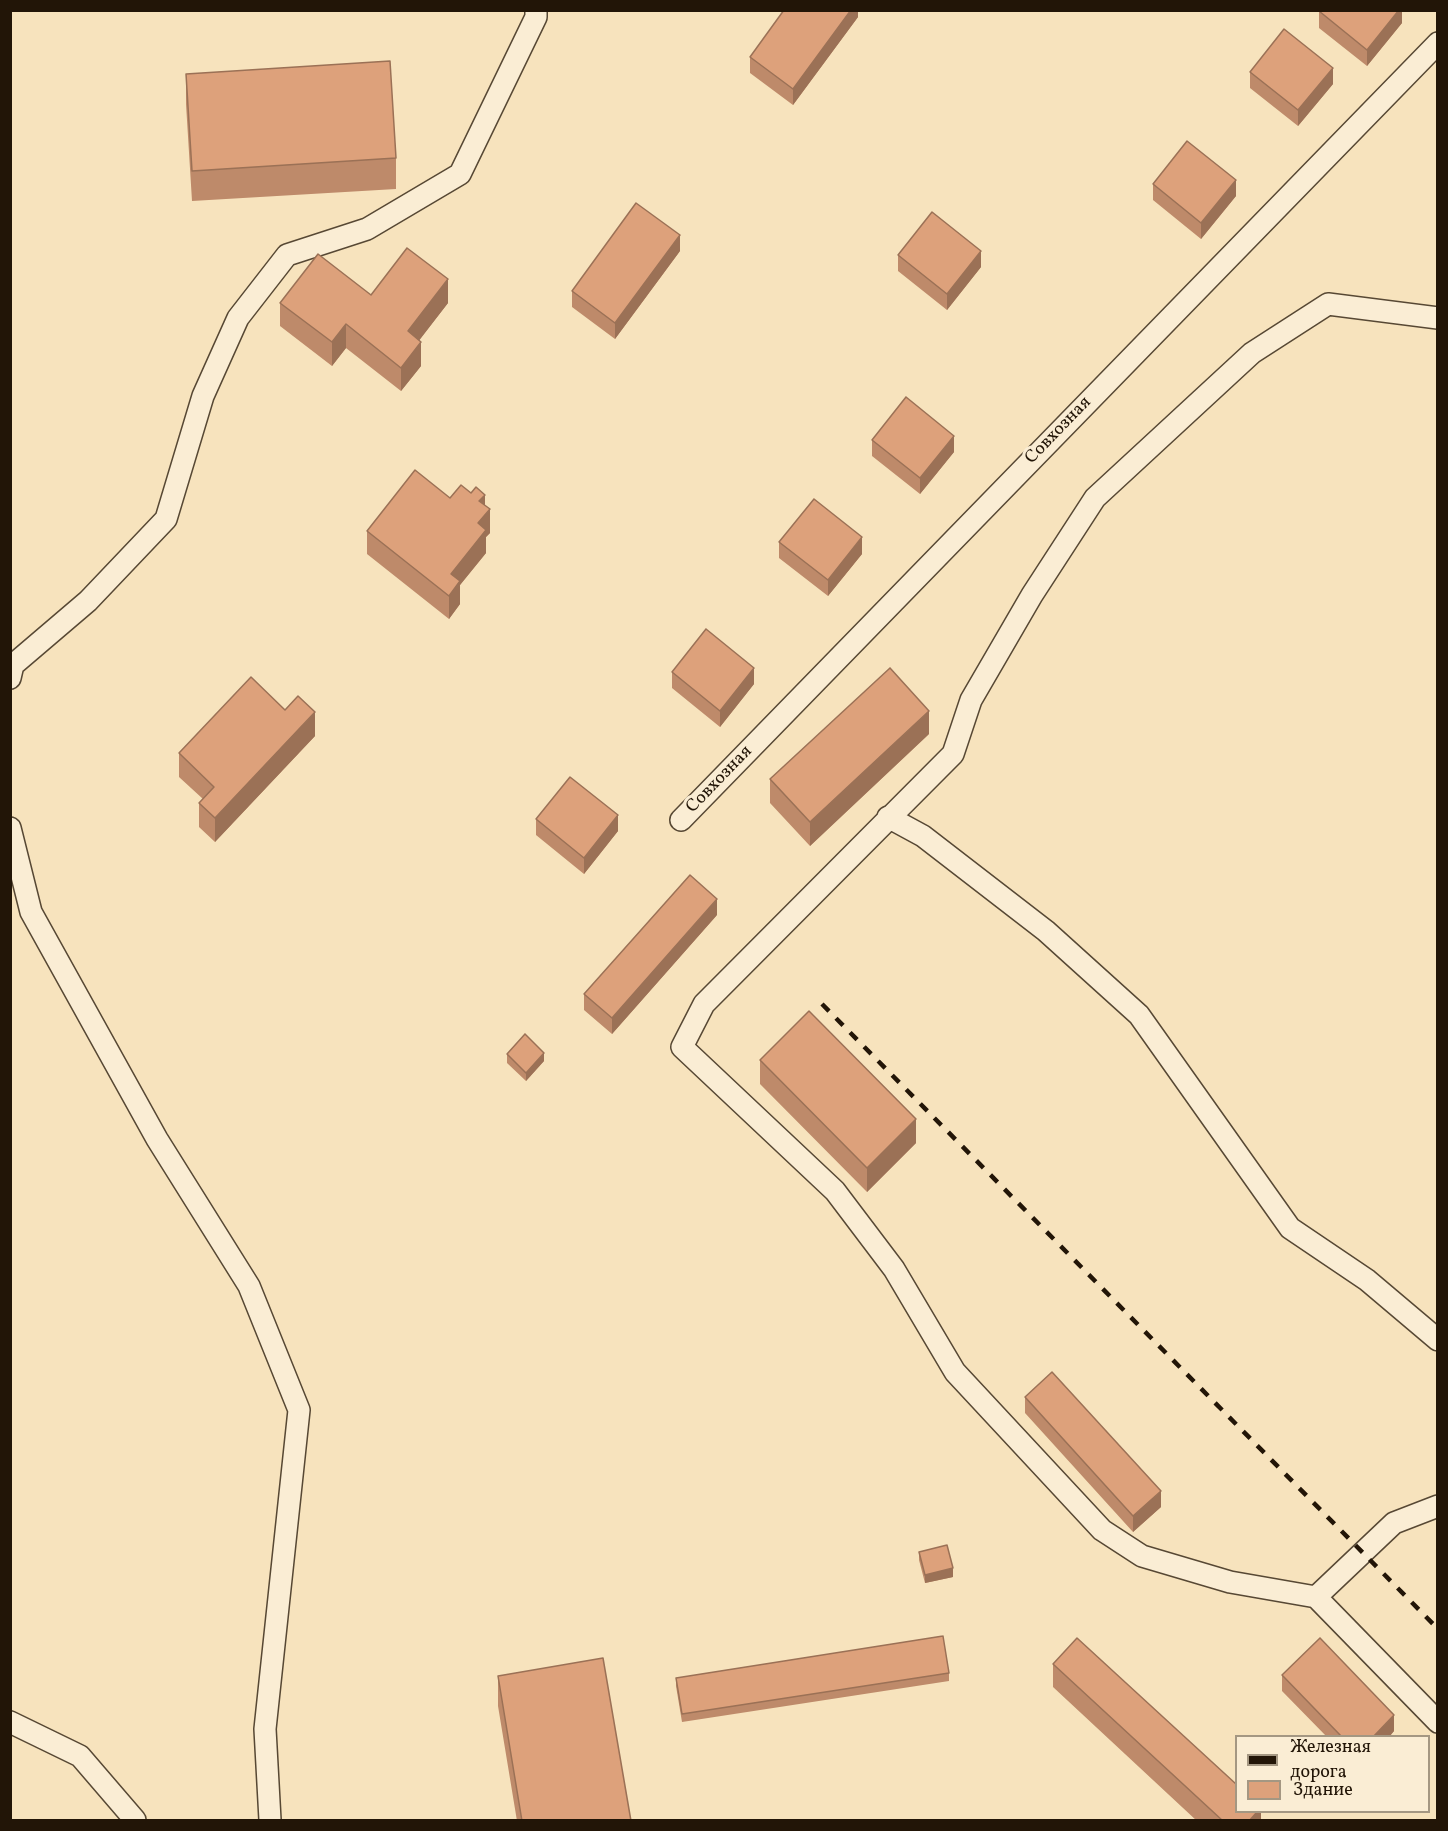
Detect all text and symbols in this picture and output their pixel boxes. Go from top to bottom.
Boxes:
street label: Совхозная [1021,393,1097,469]
street label: Совхозная [682,742,758,818]
legend [1235,1735,1430,1813]
text: Железная дорога [1290,1735,1371,1785]
text: Здание [1293,1778,1353,1803]

